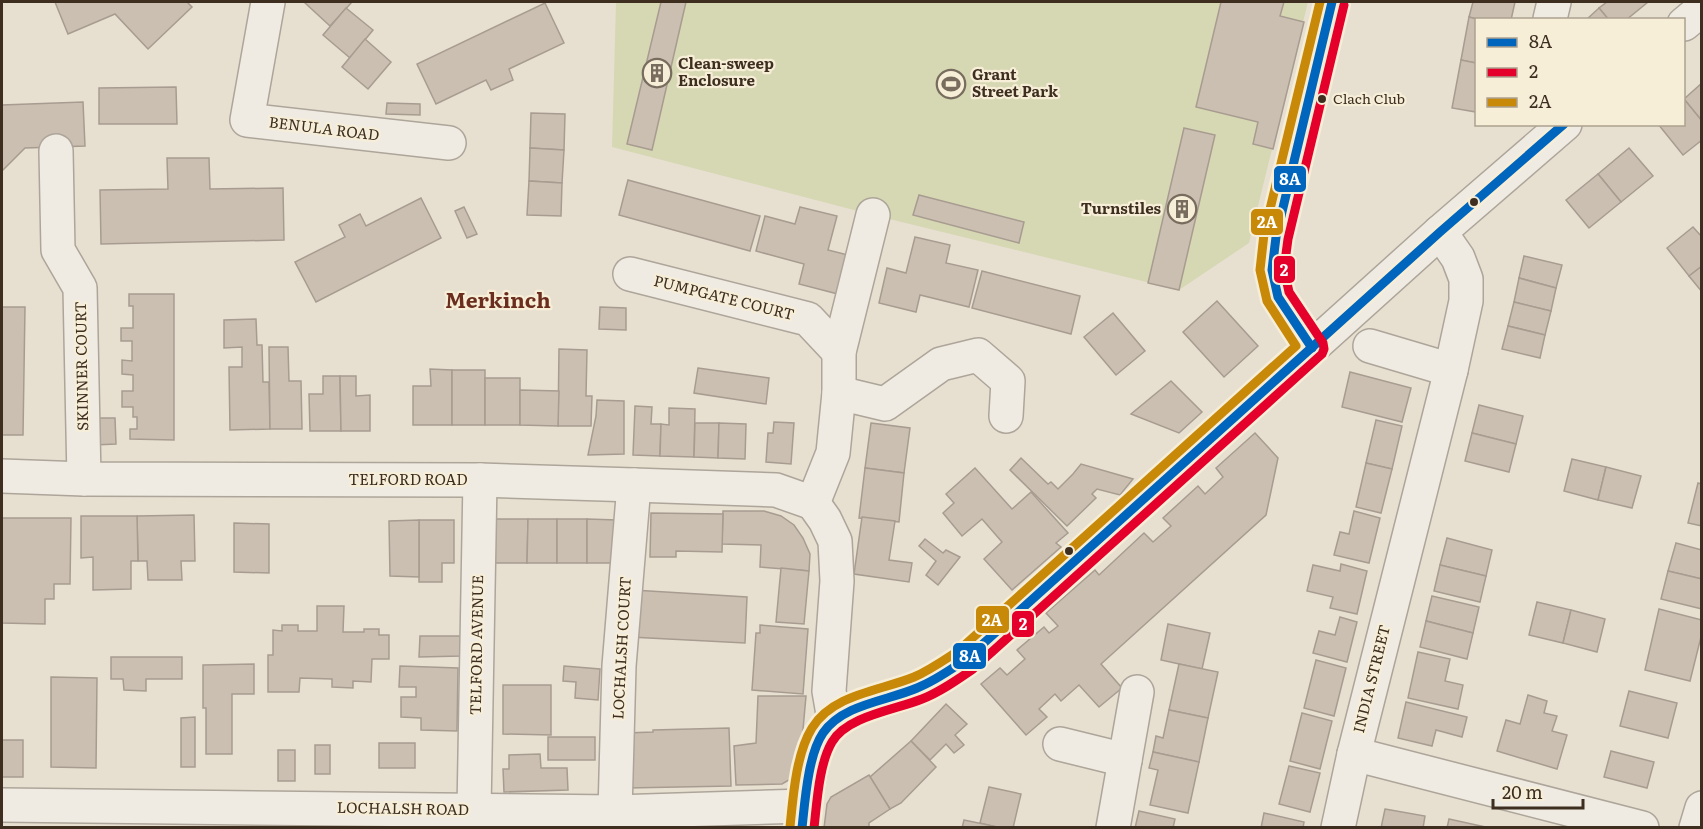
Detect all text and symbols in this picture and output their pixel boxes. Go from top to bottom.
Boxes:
legend [1475,18,1685,126]
text: 8A [1529,27,1552,54]
place label: Clean-sweep Enclosure [678,51,774,91]
building icon: Clean-sweep Enclosure [641,57,673,89]
text: 2 [1529,57,1538,84]
place label: Grant Street Park [972,62,1059,102]
sports icon: Grant Street Park [935,68,967,100]
text: 2A [1529,87,1551,114]
place label: Clach Club [1333,88,1405,108]
marker: Clach Club [1316,93,1328,105]
street label: BENULA ROAD [268,109,381,146]
line badge: 8A [1273,165,1307,193]
text: 8A [1279,166,1301,190]
building icon: Turnstiles [1166,193,1198,225]
place label: Turnstiles [1081,196,1162,219]
unlabelled marker [1468,196,1480,208]
line badge: 2A [1250,208,1284,236]
text: 2A [1257,209,1277,233]
line badge: 2 [1273,255,1296,284]
text: 2 [1280,257,1289,281]
street label: PUMPGATE COURT [652,268,797,325]
district label: Merkinch [445,283,551,314]
street label: SKINNER COURT [68,301,93,431]
street label: TELFORD ROAD [348,467,468,490]
unlabelled marker [1063,545,1075,557]
street label: TELFORD AVENUE [463,575,488,715]
street label: LOCHALSH COURT [605,576,636,720]
line badge: 2A [975,605,1010,634]
text: 2A [982,607,1002,631]
line badge: 2 [1011,610,1035,638]
text: 2 [1019,611,1028,635]
street label: INDIA STREET [1346,622,1395,735]
line badge: 8A [952,642,987,670]
text: 8A [959,643,981,667]
scale bar [1493,772,1583,810]
text: 20 m [1502,778,1543,805]
street label: LOCHALSH ROAD [337,795,469,820]

